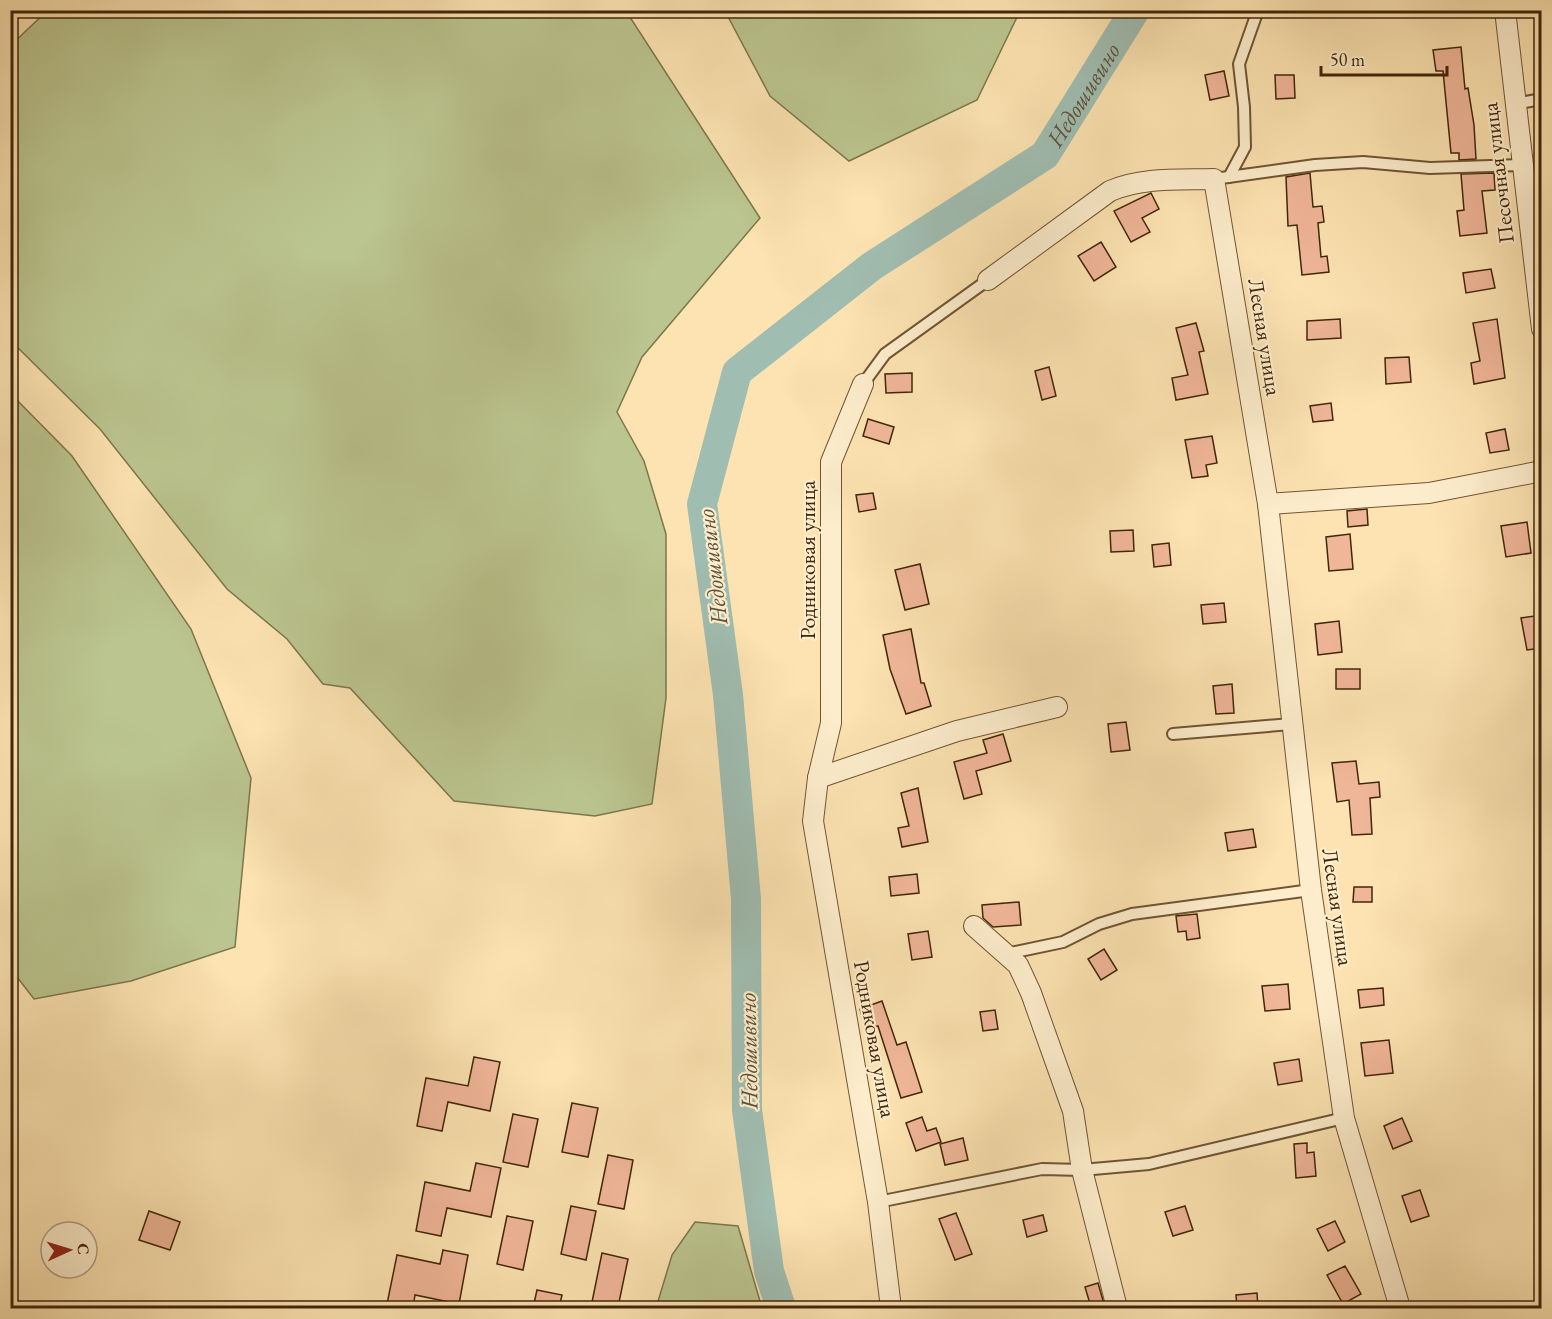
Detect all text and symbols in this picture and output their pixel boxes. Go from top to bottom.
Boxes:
water label: Недошивино [1038,37,1127,153]
scale bar [1321,39,1447,77]
text: 50 m [1330,48,1365,71]
street label: Песочная улица [1475,101,1521,245]
street label: Лесная улица [1241,276,1289,398]
street label: Родниковая улица [793,480,822,640]
water label: Недошивино [690,507,735,628]
street label: Лесная улица [1315,846,1361,968]
street label: Родниковая улица [847,958,903,1120]
water label: Недошивино [731,992,765,1111]
north arrow [39,1220,99,1280]
text: С [73,1243,94,1255]

